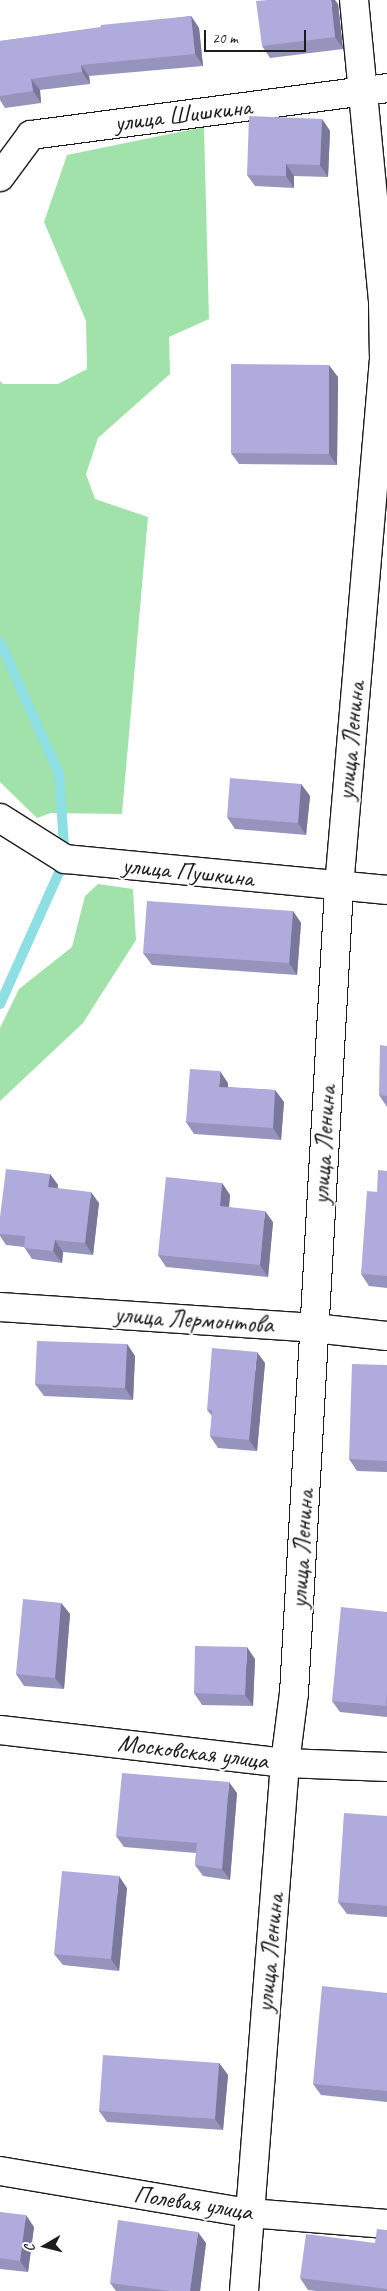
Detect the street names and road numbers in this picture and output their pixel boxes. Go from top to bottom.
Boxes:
street label: улица Шишкина [112,92,254,138]
street label: улица Ленина [331,681,371,801]
street label: улица Пушкина [120,850,256,894]
street label: улица Ленина [306,1085,342,1205]
street label: улица Лермонтова [113,1299,275,1341]
street label: улица Ленина [284,1489,320,1609]
street label: Московская улица [115,1728,271,1776]
street label: улица Ленина [250,1893,290,2013]
street label: Полевая улица [131,2179,255,2227]

